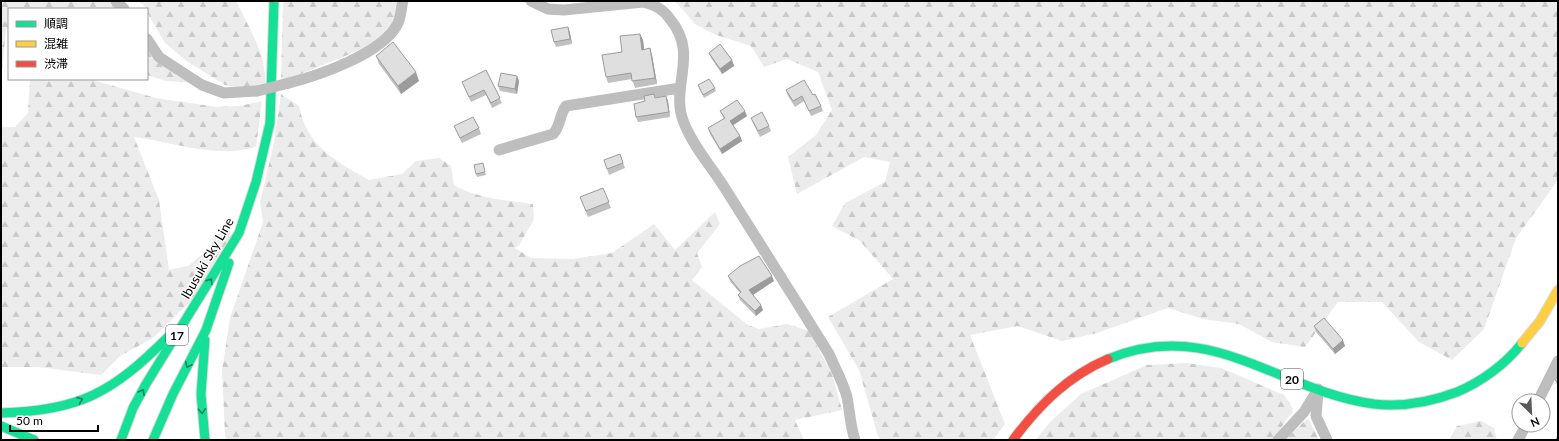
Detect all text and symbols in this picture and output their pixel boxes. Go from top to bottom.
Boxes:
legend [8,8,148,80]
text: 順調 [44,16,68,31]
text: 混雑 [44,36,68,51]
text: 渋滞 [44,56,68,71]
street label: Ibusuki Sky Line [177,214,237,301]
one-way arrow [205,278,213,285]
road number: 17 [166,325,188,345]
one-way arrow [185,361,193,368]
road number: 20 [1281,369,1303,389]
one-way arrow [137,388,144,396]
north arrow [1511,393,1551,433]
one-way arrow [77,396,84,404]
scale bar [10,407,98,433]
one-way arrow [197,408,206,414]
text: 50 m [16,413,43,428]
text: N [1529,415,1542,430]

